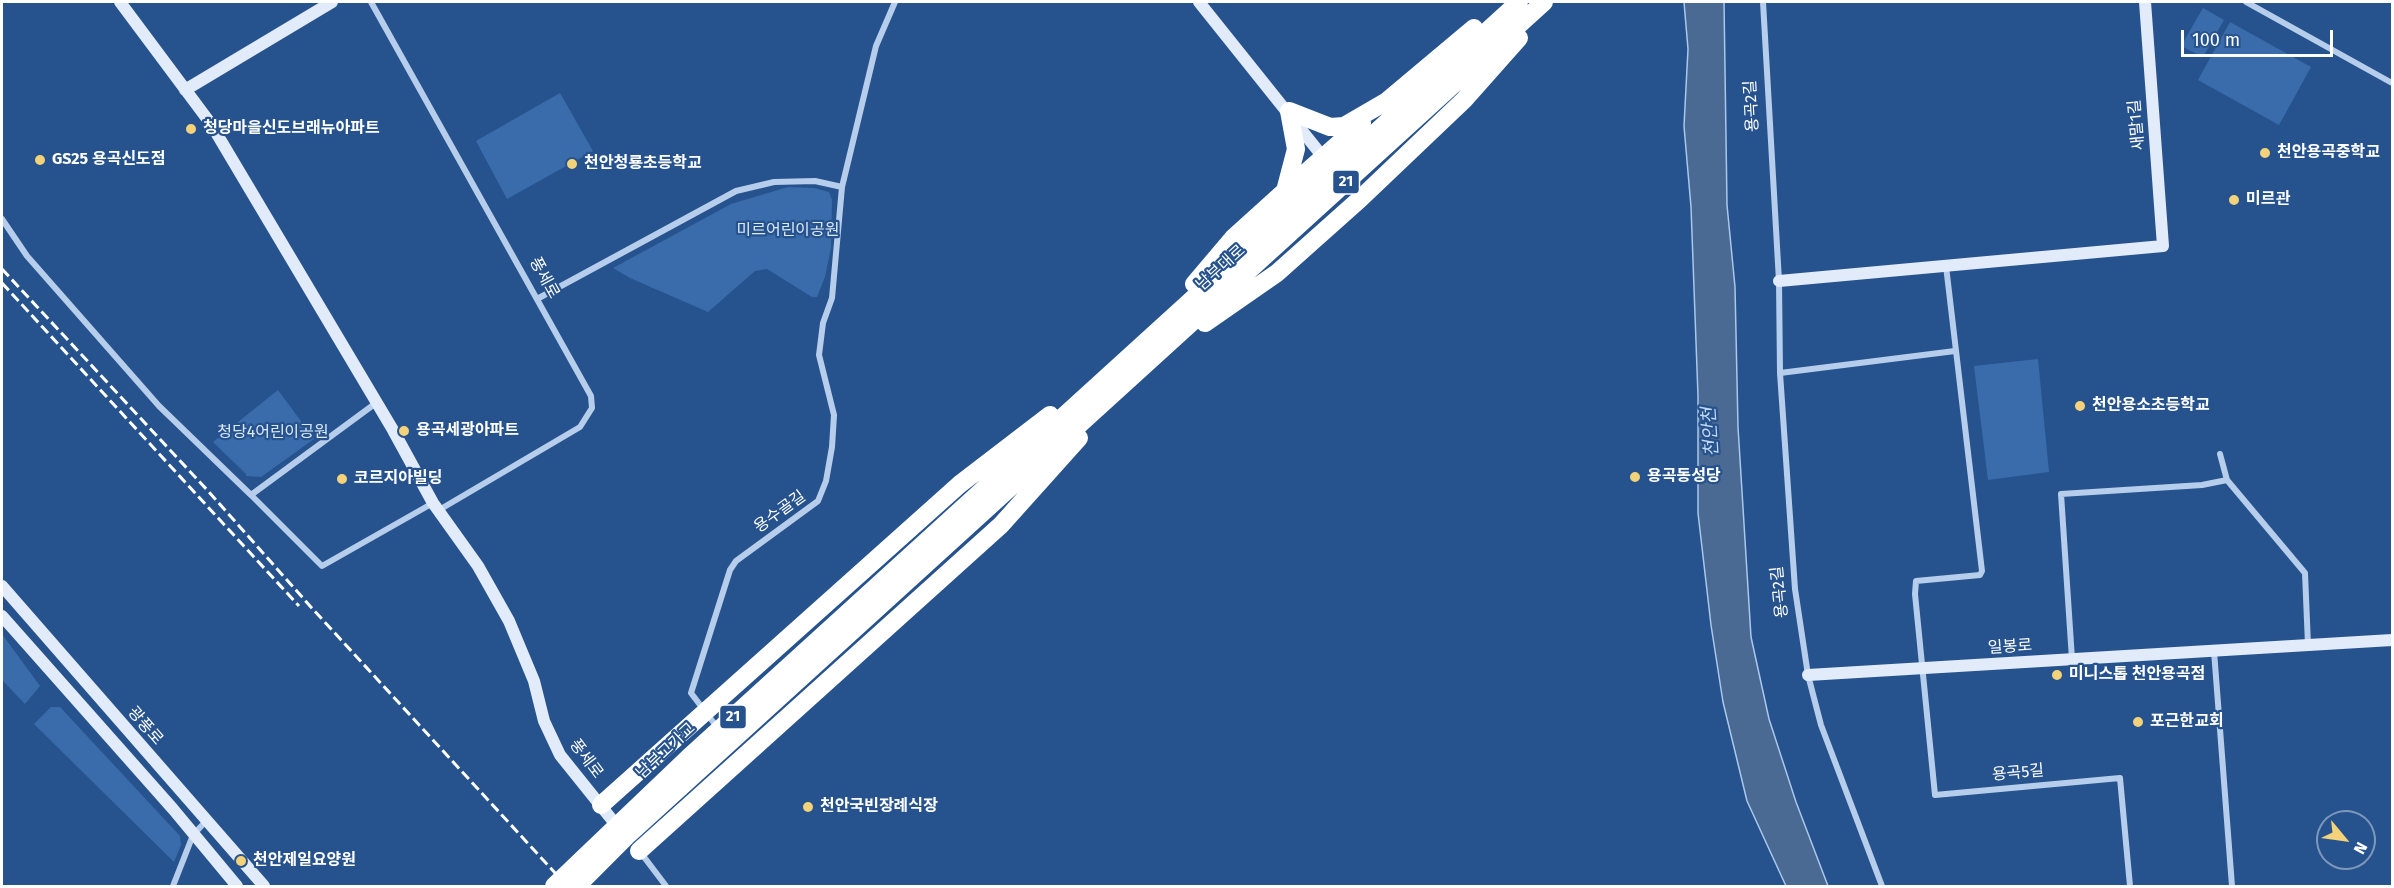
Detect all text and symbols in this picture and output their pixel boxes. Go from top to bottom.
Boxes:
scale bar [2184,18,2336,56]
text: 100 m [2192,29,2240,51]
street label: 용곡2길 [1741,79,1763,133]
street label: 새말1길 [2125,99,2149,151]
place label: 청당마을신도브래뉴아파트 [203,119,380,139]
marker: 청당마을신도브래뉴아파트 [184,122,198,136]
place label: 천안용곡중학교 [2277,143,2380,163]
marker: 천안용곡중학교 [2258,146,2272,160]
place label: GS25 용곡신도점 [52,150,166,170]
marker: GS25 용곡신도점 [33,153,47,167]
place label: 천안청룡초등학교 [584,154,702,174]
marker: 천안청룡초등학교 [565,157,579,171]
road number: 21 [1332,170,1360,194]
place label: 미르관 [2246,190,2290,210]
marker: 미르관 [2227,193,2241,207]
park label: 미르어린이공원 [736,221,840,241]
street label: 남부대로 [1193,241,1249,295]
street label: 풍세로 [525,254,563,302]
place label: 천안용소초등학교 [2092,396,2210,416]
marker: 천안용소초등학교 [2073,399,2087,413]
water label: 천안천 [1698,406,1724,458]
place label: 용곡세광아파트 [416,421,519,441]
park label: 청당4어린이공원 [217,423,329,443]
marker: 용곡세광아파트 [397,424,411,438]
place label: 용곡동성당 [1647,467,1721,487]
place label: 코르지아빌딩 [354,469,442,489]
marker: 용곡동성당 [1628,470,1642,484]
marker: 코르지아빌딩 [335,472,349,486]
street label: 용수골길 [751,487,809,537]
street label: 용곡2길 [1768,565,1792,619]
street label: 일봉로 [1987,636,2033,658]
place label: 미니스톱 천안용곡점 [2069,665,2205,685]
marker: 미니스톱 천안용곡점 [2050,668,2064,682]
street label: 광풍로 [123,703,167,749]
road number: 21 [720,705,746,729]
place label: 포근한교회 [2150,712,2224,732]
marker: 포근한교회 [2131,715,2145,729]
street label: 남부고가교 [633,719,699,783]
street label: 풍세로 [565,736,607,782]
street label: 용곡5길 [1991,761,2045,785]
place label: 천안국빈장례식장 [820,797,938,817]
marker: 천안국빈장례식장 [801,800,815,814]
north arrow [2316,810,2376,870]
text: N [2350,839,2371,857]
place label: 천안제일요양원 [253,851,356,871]
marker: 천안제일요양원 [234,854,248,868]

